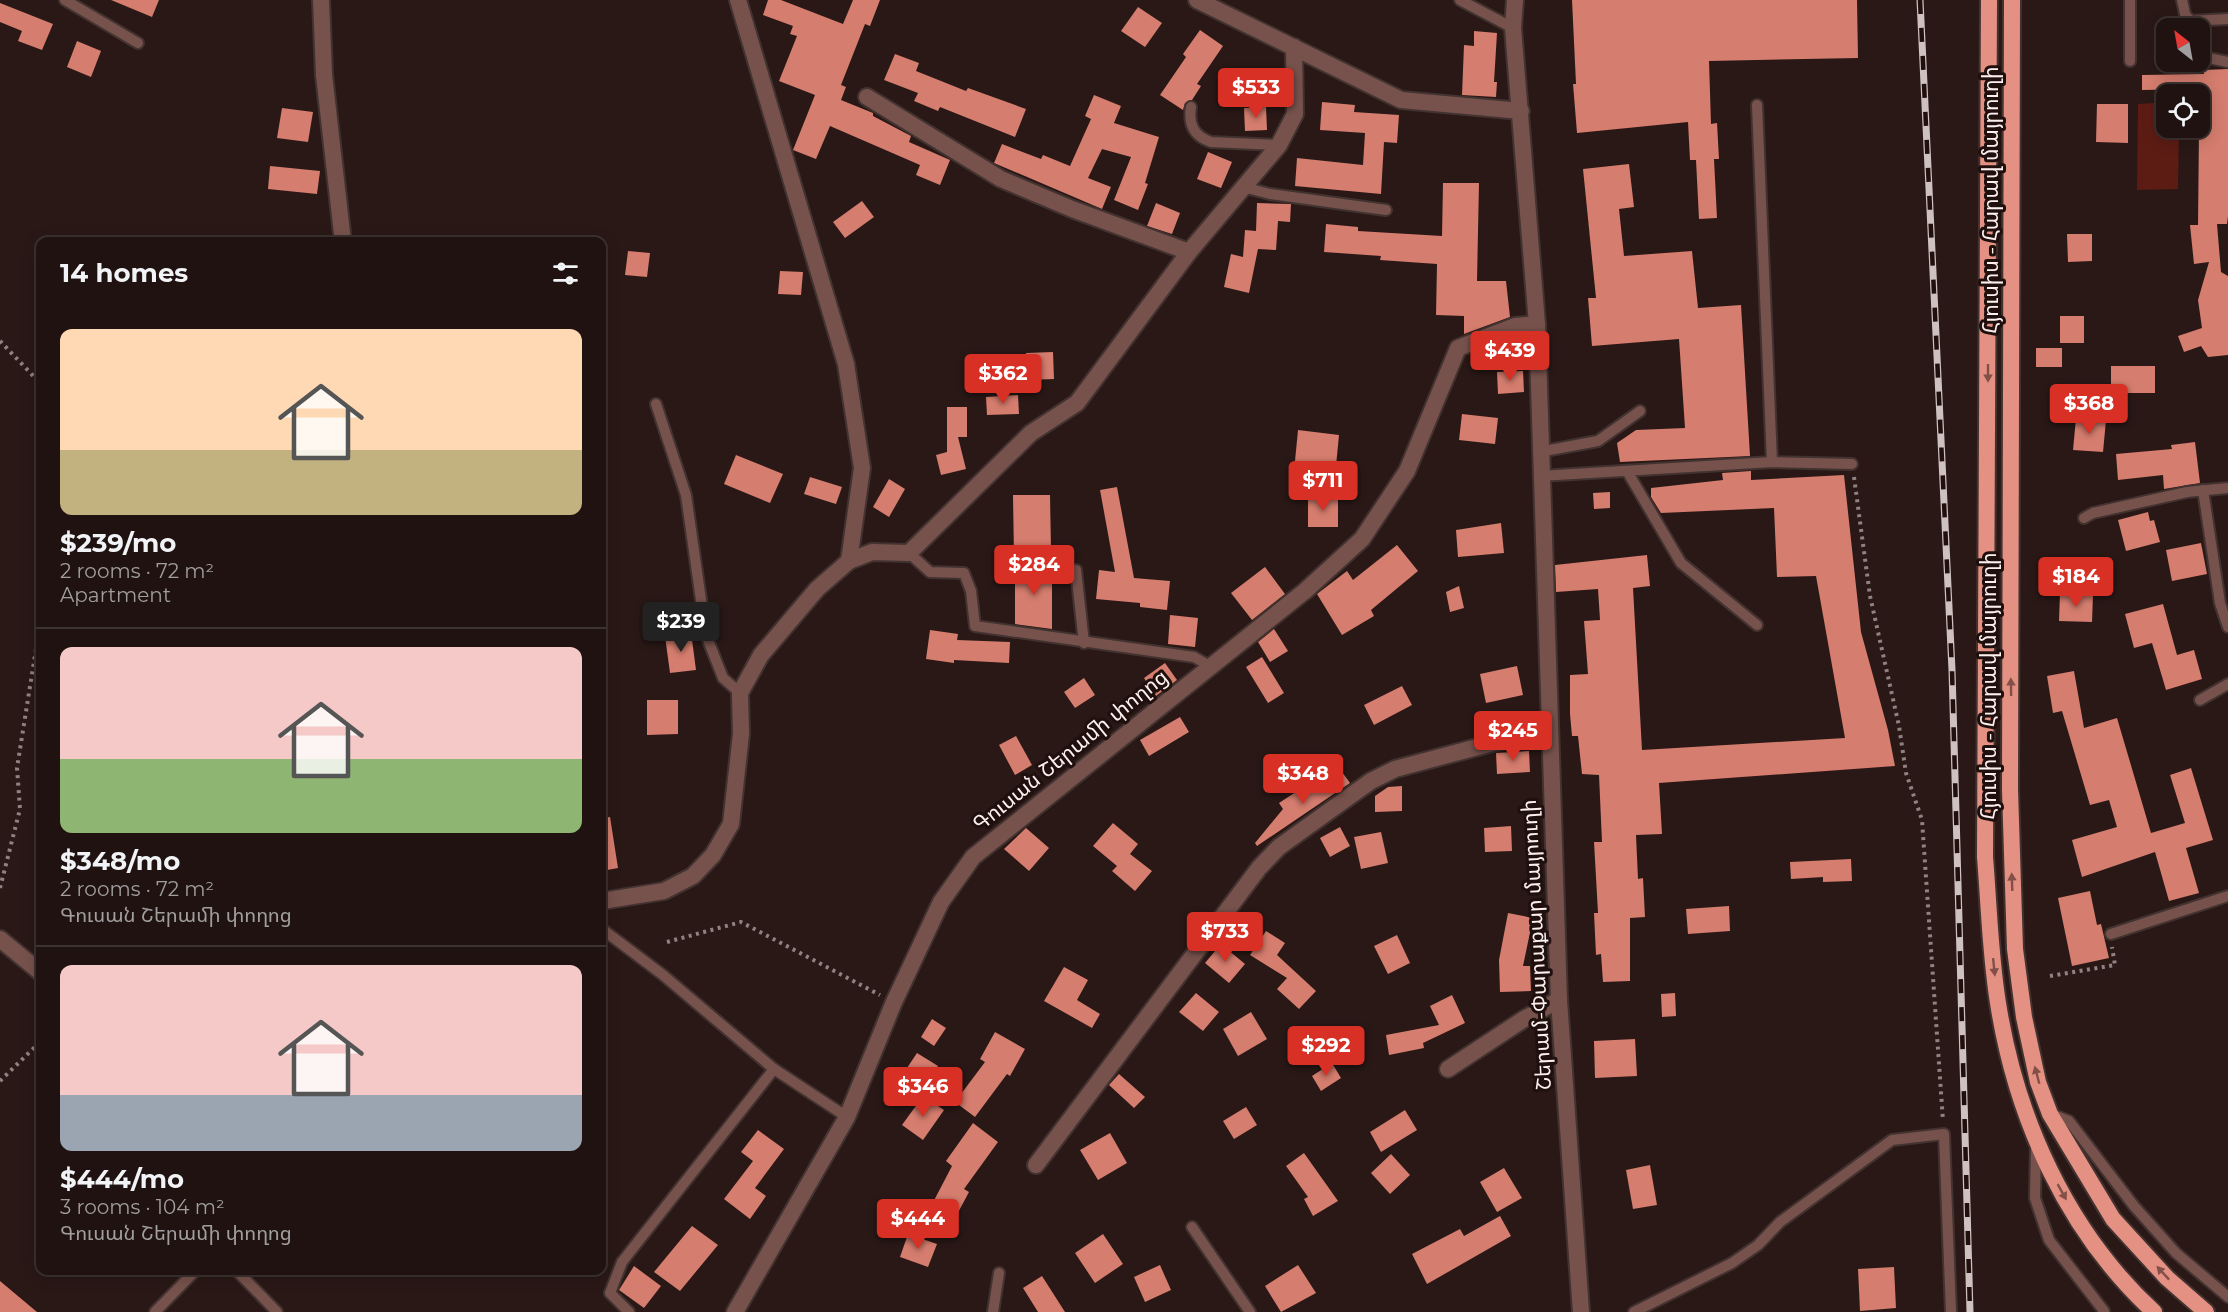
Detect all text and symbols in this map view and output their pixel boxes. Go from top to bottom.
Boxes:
north arrow [2156,18,2210,72]
map controls [2156,18,2210,138]
street label: Հյուսիս - Հարավ մայրուղի [1978,66,2003,334]
pin: $533 [1220,68,1292,119]
text: $533 [1232,75,1280,99]
button: locate [2156,84,2210,138]
text: 14 homes [60,257,188,289]
icon: filters [549,257,582,290]
pin: $439 [1474,331,1546,382]
text: $439 [1484,338,1536,362]
pin: $362 [967,354,1039,405]
text: $362 [978,361,1028,385]
one-way arrow [1983,364,1993,383]
icon: home [267,368,375,476]
pin: $368 [2053,384,2125,435]
text: $368 [2064,391,2114,415]
pin: $711 [1287,461,1359,512]
text: $711 [1303,468,1343,492]
text: $239/mo [60,527,176,559]
pin: $284 [998,545,1070,596]
text: $284 [1008,552,1060,576]
street label: Հյուսիս - Հարավ մայրուղի [1976,552,2001,820]
pin: $184 [2040,557,2112,608]
text: 2 rooms · 72 m² [60,559,214,583]
text: $184 [2052,564,2100,588]
text: Apartment [60,583,171,607]
pin: $239 [645,602,717,653]
text: $239 [656,609,706,633]
street label: Գուսան Շերամի փողոց [968,664,1172,836]
one-way arrow [2006,677,2016,696]
icon: home [267,686,375,794]
pin: $245 [1477,711,1549,762]
text: $245 [1488,718,1538,742]
pin: $348 [1267,754,1339,805]
text: $348 [1277,761,1329,785]
street label: Շերամ-Փարաքար մայրուղի [1516,799,1556,1091]
text: $348/mo [60,845,180,877]
one-way arrow [2007,872,2017,891]
text: 2 rooms · 72 m² [60,877,214,901]
text: Գուսան Շերամի փողոց [60,903,292,927]
pin: $733 [1189,912,1261,963]
text: $733 [1201,919,1249,943]
one-way arrow [1989,958,1998,977]
icon: home [267,1004,375,1112]
pin: $292 [1290,1026,1362,1077]
text: $292 [1301,1033,1351,1057]
one-way arrow [2032,1066,2041,1084]
pin: $346 [887,1067,959,1118]
text: $346 [897,1074,949,1098]
text: $444/mo [60,1163,184,1195]
one-way arrow [2056,1184,2066,1201]
text: 3 rooms · 104 m² [60,1195,225,1219]
pin: $444 [882,1199,954,1250]
text: $444 [891,1206,945,1230]
text: Գուսան Շերամի փողոց [60,1221,292,1245]
one-way arrow [2156,1266,2170,1280]

